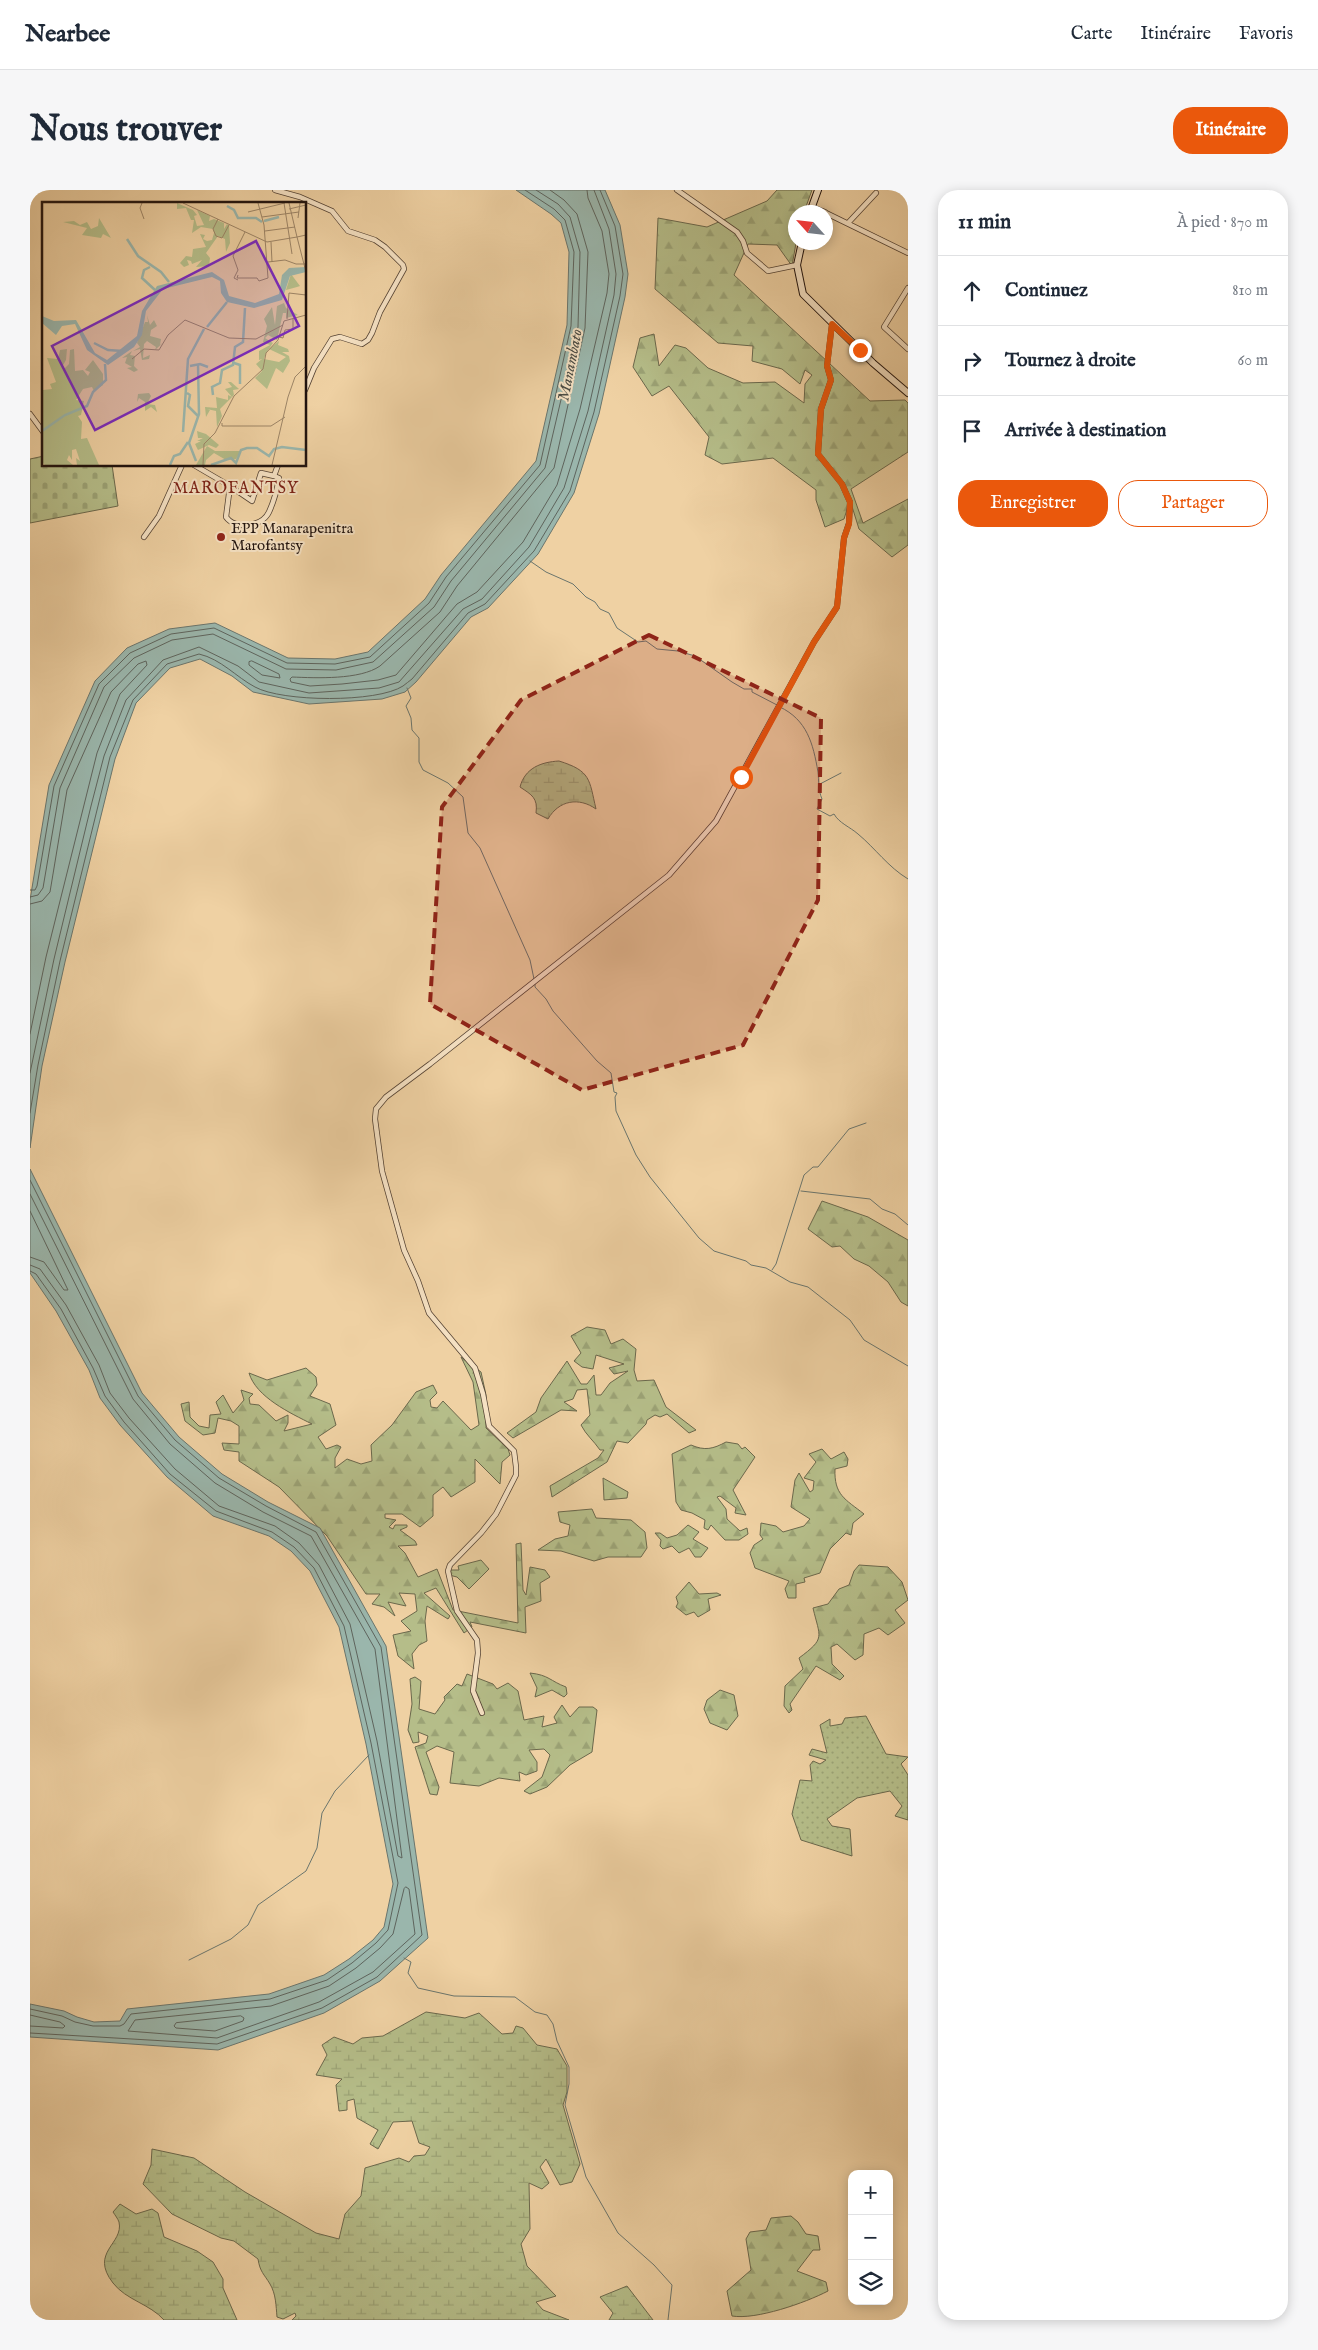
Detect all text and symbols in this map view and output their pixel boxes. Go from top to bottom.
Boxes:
text: Nearbee [25,19,110,50]
text: Carte [1071,23,1113,46]
text: Itinéraire [1141,23,1211,46]
text: Favoris [1239,23,1293,46]
button: Itinéraire [1173,107,1288,154]
text: Nous trouver [30,108,222,153]
inset map [42,202,306,466]
north arrow [788,205,833,250]
text: 11 min [958,209,1011,236]
text: À pied · 870 m [1177,213,1268,233]
icon: ahead [958,277,986,305]
text: Continuez [1005,279,1088,303]
text: 810 m [1232,281,1268,301]
water label: Manambato [554,327,588,403]
route end [849,339,872,362]
icon: right [958,347,986,375]
text: Tournez à droite [1005,349,1136,373]
text: 60 m [1238,351,1268,371]
icon: arrive [958,417,986,445]
text: Arrivée à destination [1005,419,1166,443]
district label: MAROFANTSY [173,479,299,499]
button: Enregistrer [958,480,1108,527]
button: Partager [1118,480,1268,527]
place label: EPP Manarapenitra Marofantsy [231,519,354,555]
marker: EPP Manarapenitra Marofantsy [215,531,227,543]
route start [730,766,753,789]
map controls [848,2170,893,2305]
button: + [848,2170,893,2215]
button: − [848,2215,893,2260]
button: layers [848,2260,893,2305]

